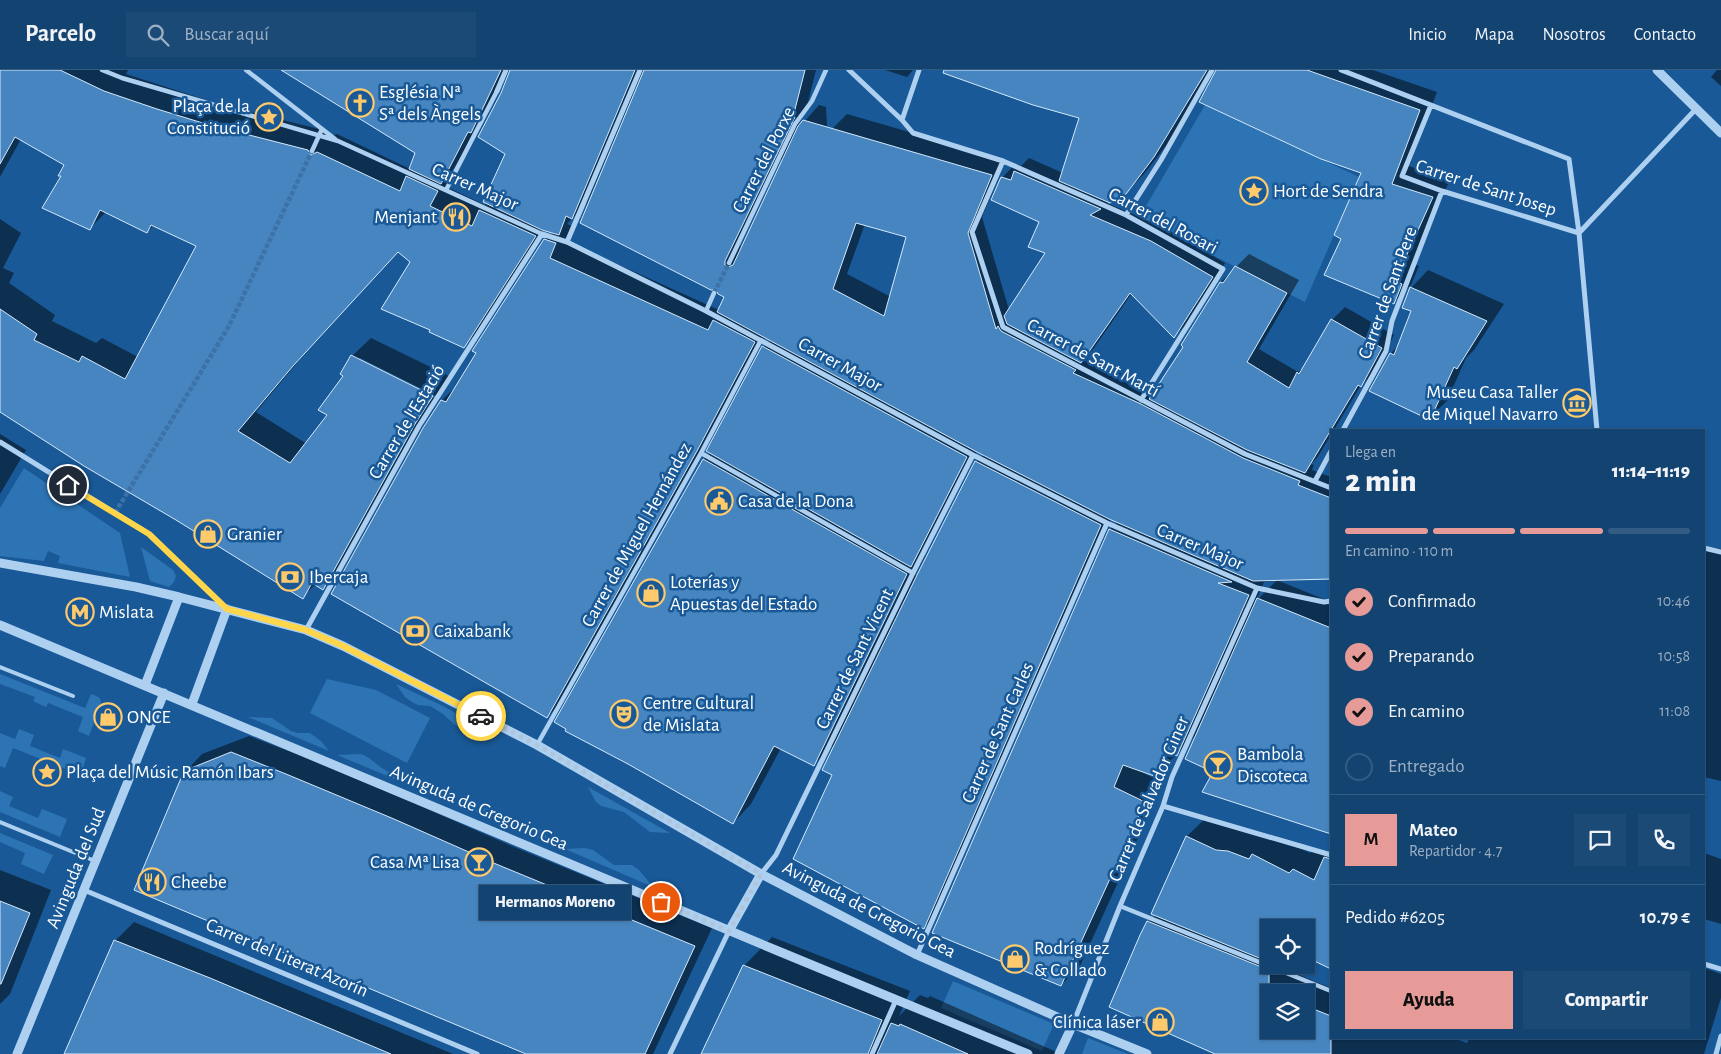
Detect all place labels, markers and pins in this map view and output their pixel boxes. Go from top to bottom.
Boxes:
place label: Església Nª Sª dels Àngels [379,83,481,124]
church icon: Església Nª Sª dels Àngels [345,88,375,118]
place label: Plaça de la Constitució [167,97,250,138]
place icon: Plaça de la Constitució [254,102,284,132]
place icon: Hort de Sendra [1239,176,1269,206]
place label: Hort de Sendra [1273,182,1384,201]
restaurant icon: Menjant [441,202,471,232]
place label: Menjant [374,208,437,227]
place label: Museu Casa Taller de Miquel Navarro [1422,383,1558,424]
museum icon: Museu Casa Taller de Miquel Navarro [1562,388,1592,418]
pin [47,464,89,506]
public building icon: Casa de la Dona [704,486,734,516]
place label: Casa de la Dona [738,492,854,511]
shop icon: Granier [193,519,223,549]
place label: Granier [227,525,282,544]
bank icon: Ibercaja [275,562,305,592]
place label: Ibercaja [309,568,369,587]
place label: Loterías y Apuestas del Estado [670,573,817,614]
shop icon: Loterías y Apuestas del Estado [636,578,666,608]
metro station icon: Mislata [65,597,95,627]
place label: Mislata [99,603,154,622]
bank icon: Caixabank [400,616,430,646]
place label: Caixabank [434,622,511,641]
place label: Centre Cultural de Mislata [643,694,754,735]
theatre icon: Centre Cultural de Mislata [609,699,639,729]
shop icon: ONCE [93,702,123,732]
place label: ONCE [127,708,171,727]
place label: Bambola Discoteca [1237,745,1308,786]
bar icon: Bambola Discoteca [1203,750,1233,780]
place icon: Plaça del Músic Ramón Ibars [32,757,62,787]
place label: Plaça del Músic Ramón Ibars [66,763,274,782]
bar icon: Casa Mª Lisa [464,847,494,877]
place label: Casa Mª Lisa [370,853,460,872]
restaurant icon: Cheebe [137,867,167,897]
place label: Cheebe [171,873,227,892]
pin [640,881,682,923]
callout: Hermanos Moreno [478,884,631,920]
place label: Rodríguez & Collado [1034,939,1109,980]
shop icon: Rodríguez & Collado [1000,944,1030,974]
shop icon: Clínica láser [1145,1007,1175,1037]
place label: Clínica láser [1053,1013,1141,1032]

